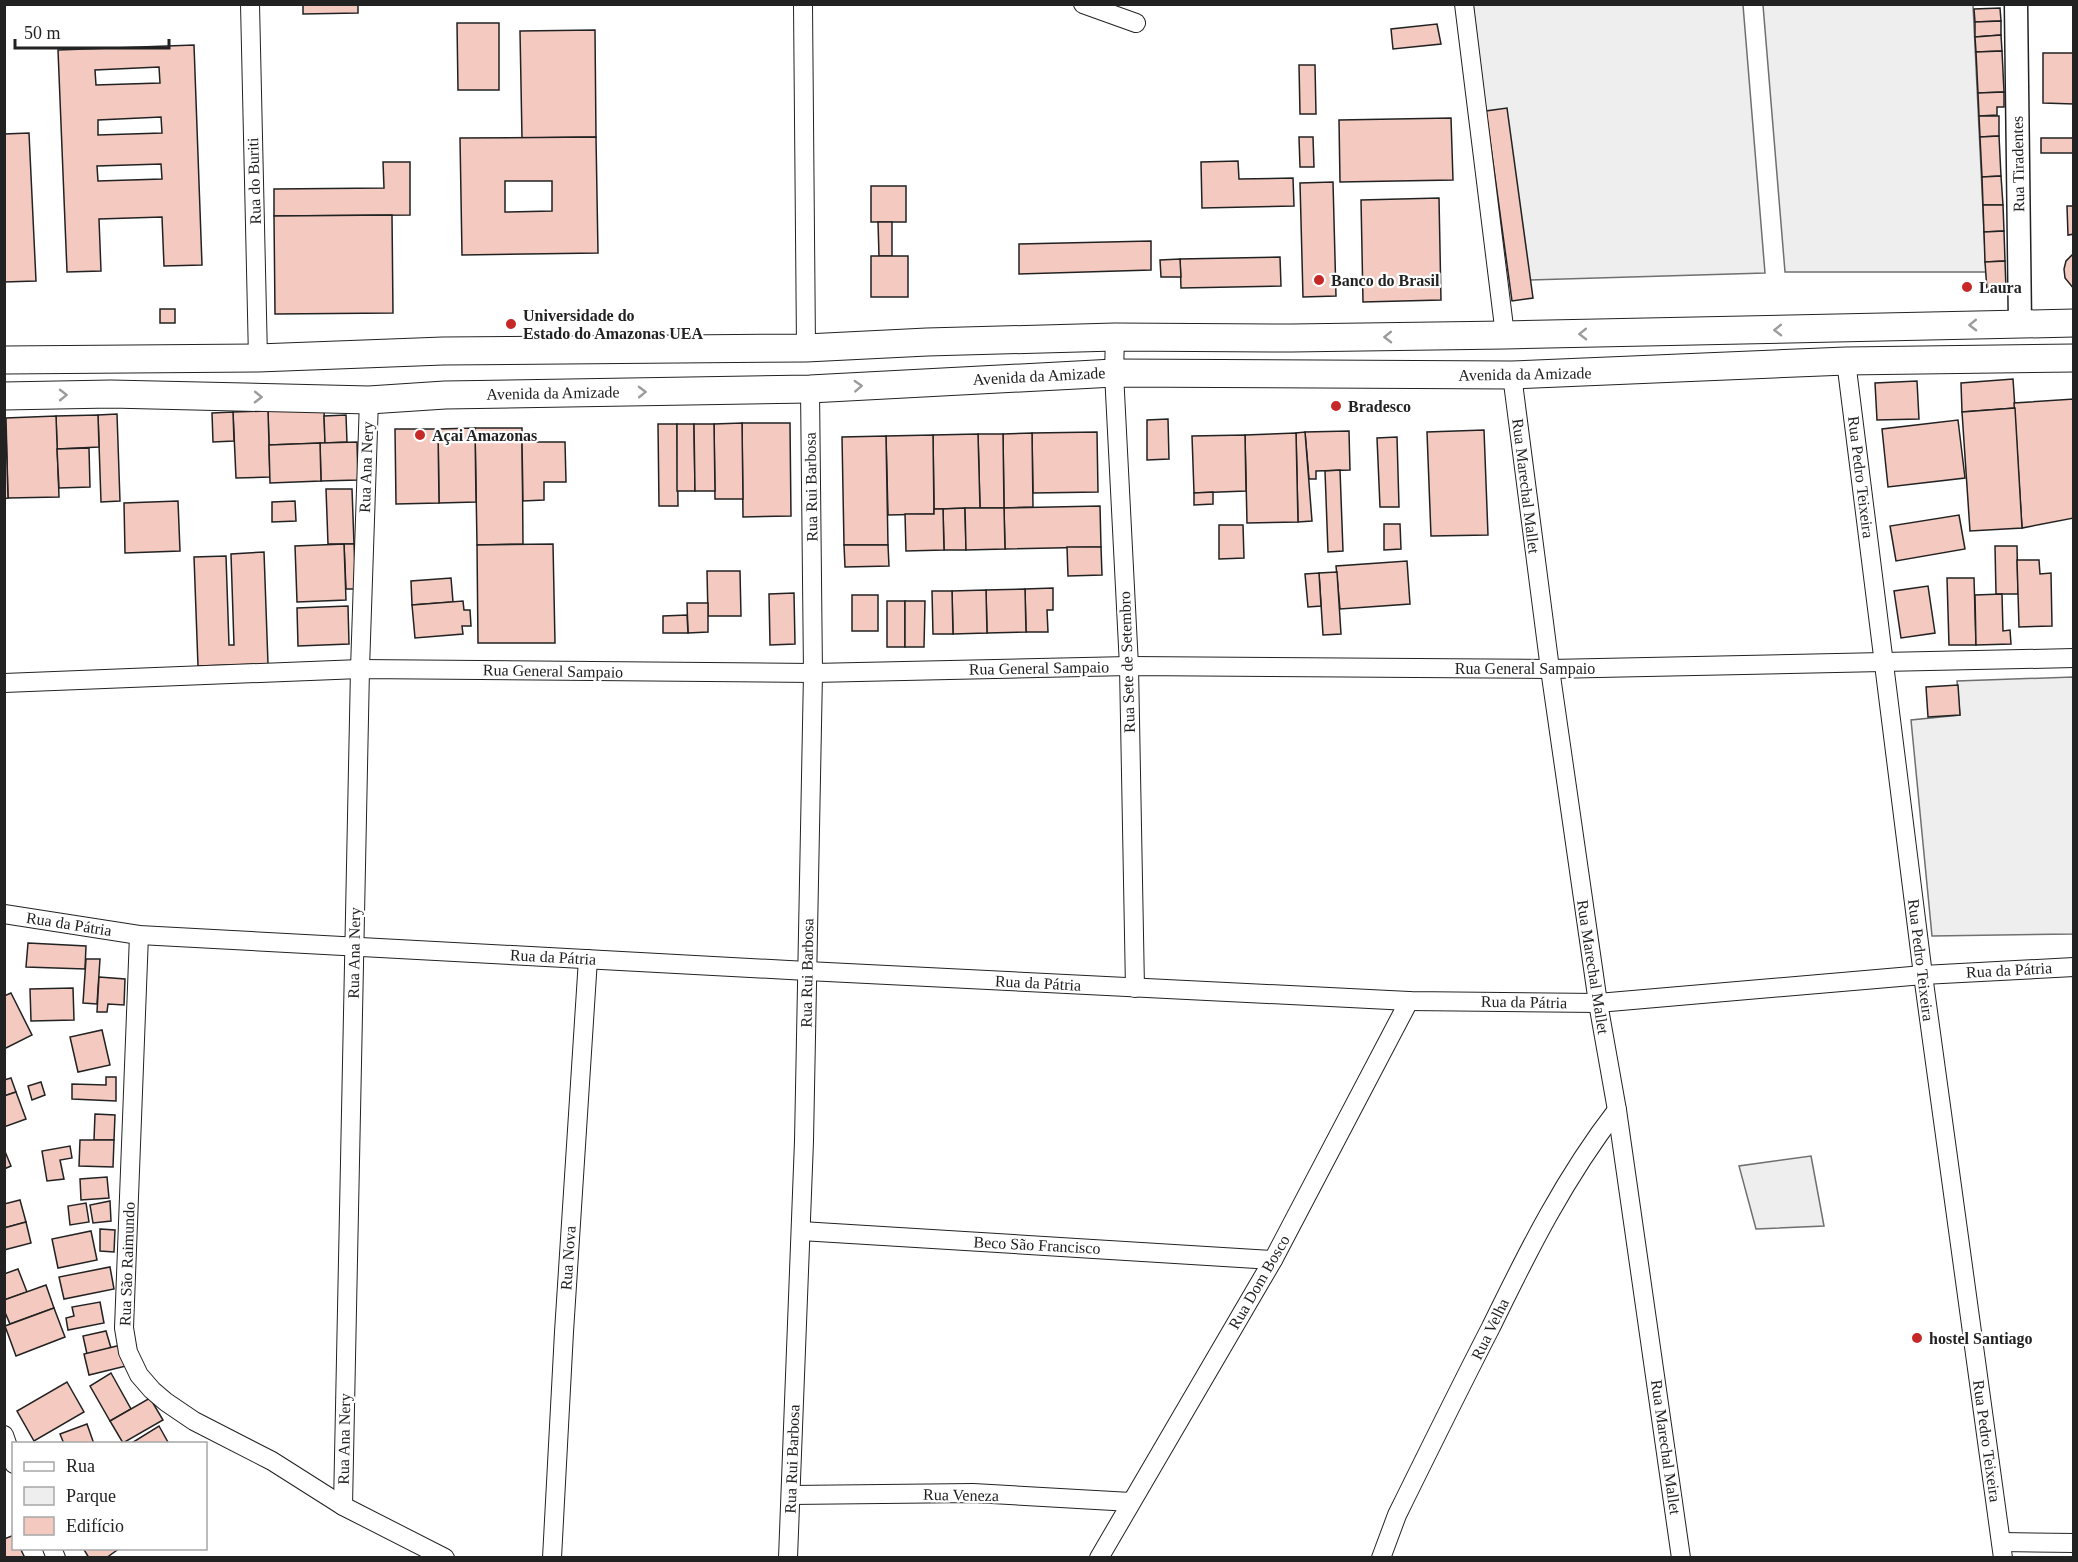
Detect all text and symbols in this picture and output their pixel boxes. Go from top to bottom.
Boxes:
scale bar [15,12,170,50]
text: 50 m [24,23,61,43]
street label: Rua Tiradentes [2009,116,2027,212]
street label: Rua do Buriti [244,137,264,225]
place label: Banco do Brasil [1331,272,1440,289]
marker: Banco do Brasil [1312,273,1326,287]
place label: Laura [1979,279,2022,296]
marker: Laura [1960,280,1974,294]
place label: Universidade do Estado do Amazonas UEA [523,307,703,342]
marker: Universidade do Estado do Amazonas UEA [504,317,518,331]
one-way arrow [1969,319,1978,332]
one-way arrow [1774,323,1783,336]
one-way arrow [1579,328,1588,340]
one-way arrow [1384,331,1393,343]
street label: Avenida da Amizade [972,364,1106,388]
street label: Avenida da Amizade [1458,364,1592,384]
one-way arrow [853,380,862,393]
street label: Avenida da Amizade [486,383,620,403]
one-way arrow [637,386,646,398]
one-way arrow [58,389,67,401]
one-way arrow [253,391,262,403]
place label: Bradesco [1348,398,1411,415]
marker: Bradesco [1329,399,1343,413]
street label: Rua Pedro Teixeira [1845,415,1877,539]
street label: Rua Marechal Mallet [1509,417,1543,555]
street label: Rua Ana Nery [356,421,377,513]
place label: Açai Amazonas [432,427,537,445]
marker: Açai Amazonas [413,428,427,442]
street label: Rua Rui Barbosa [802,432,820,542]
street label: Rua Sete de Setembro [1116,591,1138,733]
street label: Rua General Sampaio [969,658,1109,679]
street label: Rua General Sampaio [1455,660,1595,678]
street label: Rua General Sampaio [483,661,623,682]
street label: Rua Pedro Teixeira [1905,898,1937,1022]
street label: Rua Marechal Mallet [1574,899,1612,1036]
street label: Rua Ana Nery [345,907,364,999]
street label: Rua da Pátria [25,909,113,939]
street label: Rua Rui Barbosa [798,918,816,1028]
street label: Rua da Pátria [510,946,596,968]
street label: Rua da Pátria [1966,959,2052,981]
street label: Rua da Pátria [995,972,1081,994]
street label: Rua da Pátria [1481,993,1567,1011]
street label: Rua São Raimundo [116,1202,138,1326]
street label: Rua Nova [557,1225,579,1291]
street label: Rua Dom Bosco [1225,1232,1293,1332]
street label: Beco São Francisco [973,1233,1101,1257]
street label: Rua Velha [1468,1296,1512,1362]
place label: hostel Santiago [1929,1330,2033,1348]
marker: hostel Santiago [1910,1331,1924,1345]
street label: Rua Marechal Mallet [1648,1379,1684,1516]
street label: Rua Pedro Teixeira [1970,1379,2004,1503]
street label: Rua Ana Nery [335,1393,354,1485]
street label: Rua Rui Barbosa [782,1404,802,1514]
legend [12,1442,207,1550]
text: Rua [66,1456,95,1476]
text: Parque [66,1486,116,1506]
street label: Rua Veneza [923,1486,999,1504]
text: Edifício [66,1516,124,1536]

